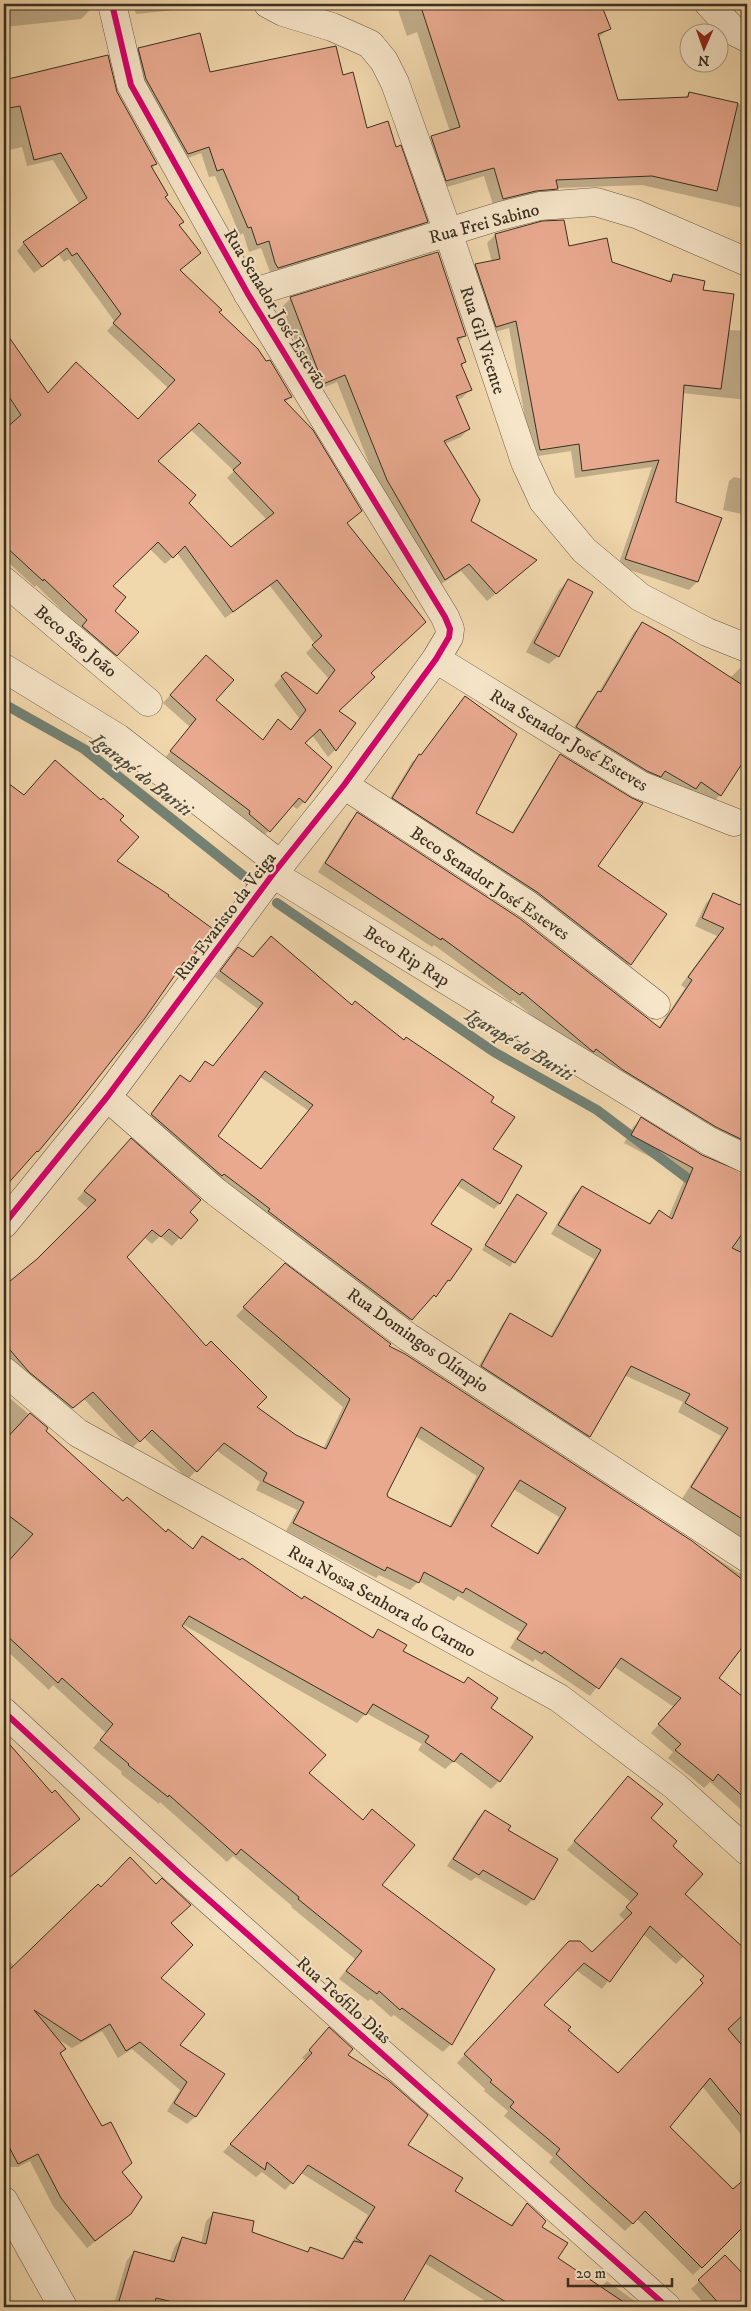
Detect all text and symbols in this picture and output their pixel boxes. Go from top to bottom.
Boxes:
north arrow [678,22,728,72]
text: N [697,51,710,69]
street label: Rua Frei Sabino [427,199,542,249]
street label: Rua Senador José Estevão [218,225,332,394]
street label: Rua Gil Vicente [454,284,510,397]
street label: Beco São João [30,601,121,683]
street label: Rua Senador José Esteves [485,685,652,797]
water label: Igarapé do Buriti [84,728,197,823]
street label: Beco Senador José Esteves [406,822,573,945]
street label: Rua Evaristo da Veiga [170,848,282,985]
street label: Beco Rip Rap [359,922,454,992]
water label: Igarapé do Buriti [459,1003,578,1088]
street label: Rua Domingos Olímpio [342,1284,493,1398]
street label: Rua Nossa Senhora do Carmo [284,1541,480,1663]
street label: Rua Teófilo Dias [291,1952,395,2049]
scale bar [568,2256,672,2288]
text: 20 m [576,2264,606,2283]

